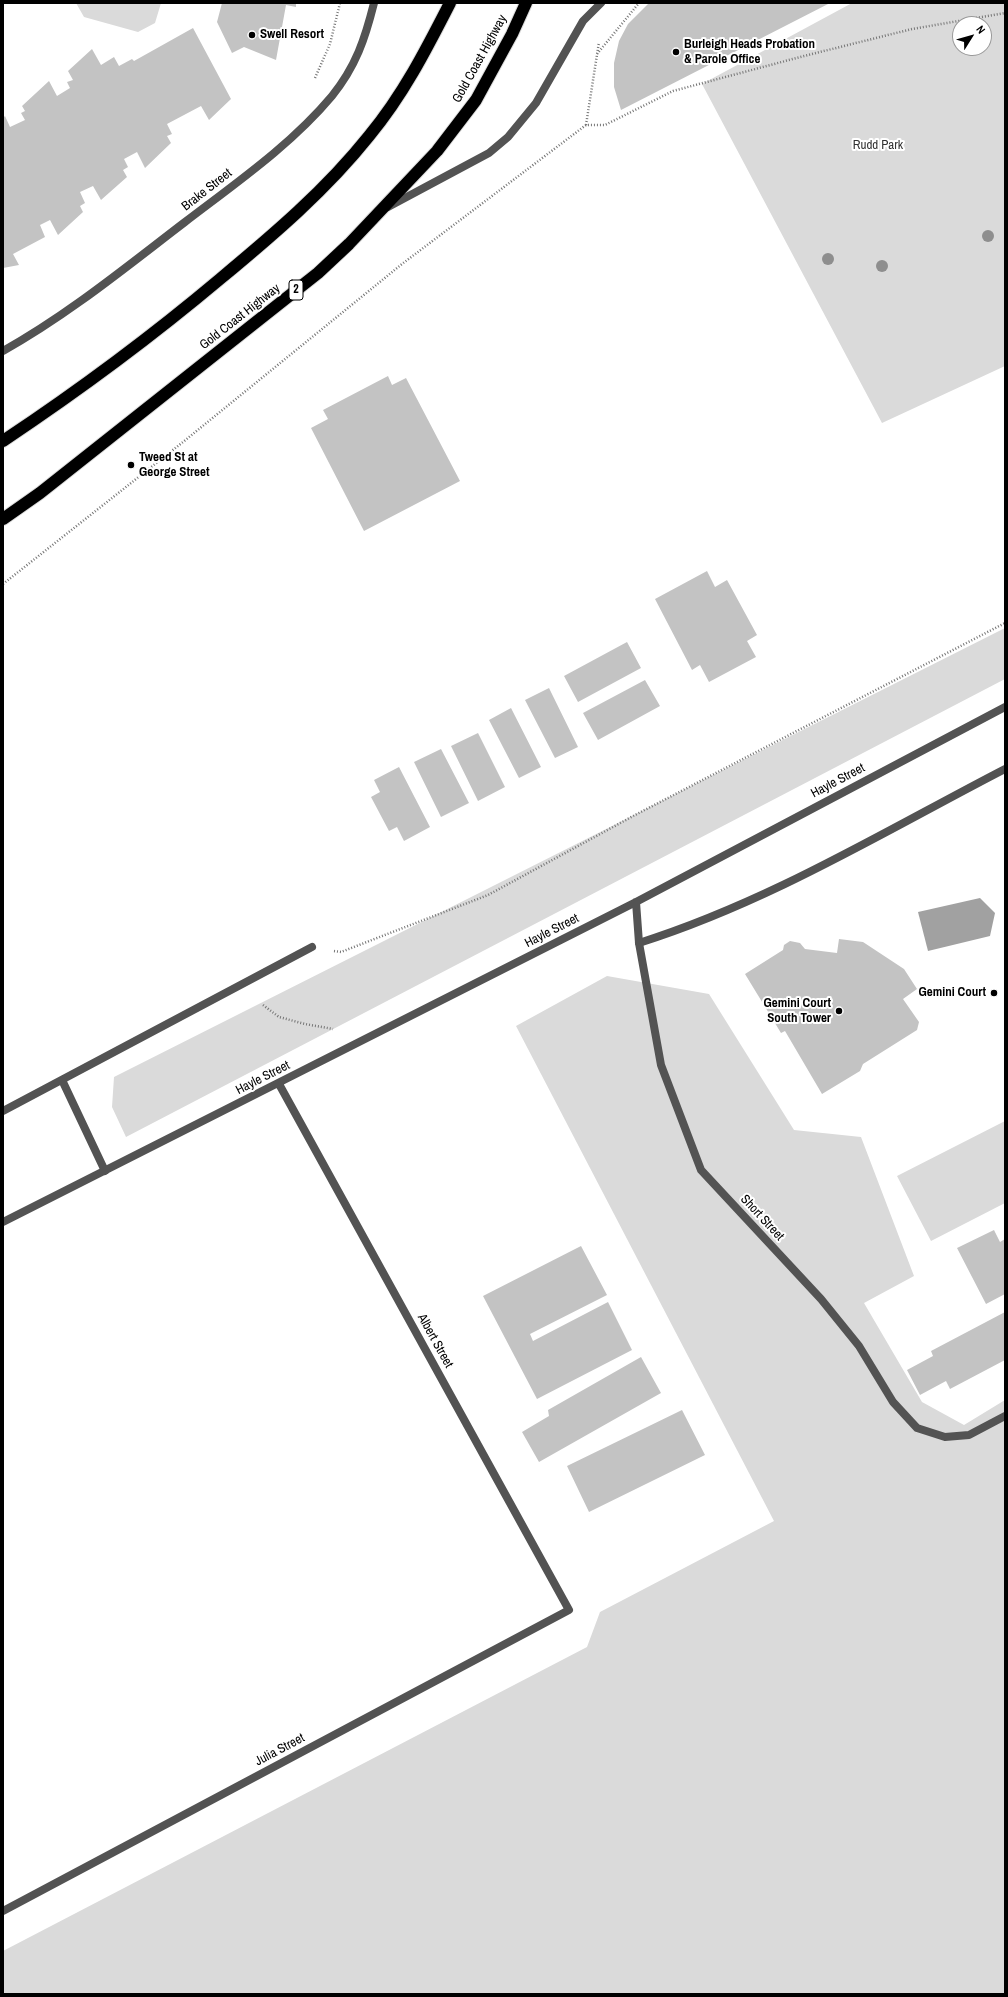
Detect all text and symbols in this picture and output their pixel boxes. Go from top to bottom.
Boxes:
street label: Gold Coast Highway [449,12,511,106]
north arrow [952,16,992,56]
text: N [973,23,988,36]
place label: Swell Resort [260,27,324,43]
marker: Swell Resort [247,30,257,40]
place label: Burleigh Heads Probation & Parole Office [684,37,815,68]
marker: Burleigh Heads Probation & Parole Office [671,47,681,57]
park label: Rudd Park [853,138,903,154]
street label: Brake Street [179,166,235,214]
road number: 2 [289,280,303,300]
street label: Gold Coast Highway [197,281,283,353]
place label: Tweed St at George Street [139,450,209,481]
marker: Tweed St at George Street [126,460,136,470]
street label: Hayle Street [808,760,868,802]
street label: Hayle Street [522,911,582,951]
place label: Gemini Court [918,985,986,1001]
marker: Gemini Court [989,988,999,998]
place label: Gemini Court South Tower [763,996,831,1027]
marker: Gemini Court South Tower [834,1006,844,1016]
street label: Hayle Street [233,1058,293,1098]
street label: Short Street [737,1192,787,1244]
street label: Albert Street [414,1311,456,1371]
street label: Julia Street [253,1730,307,1770]

